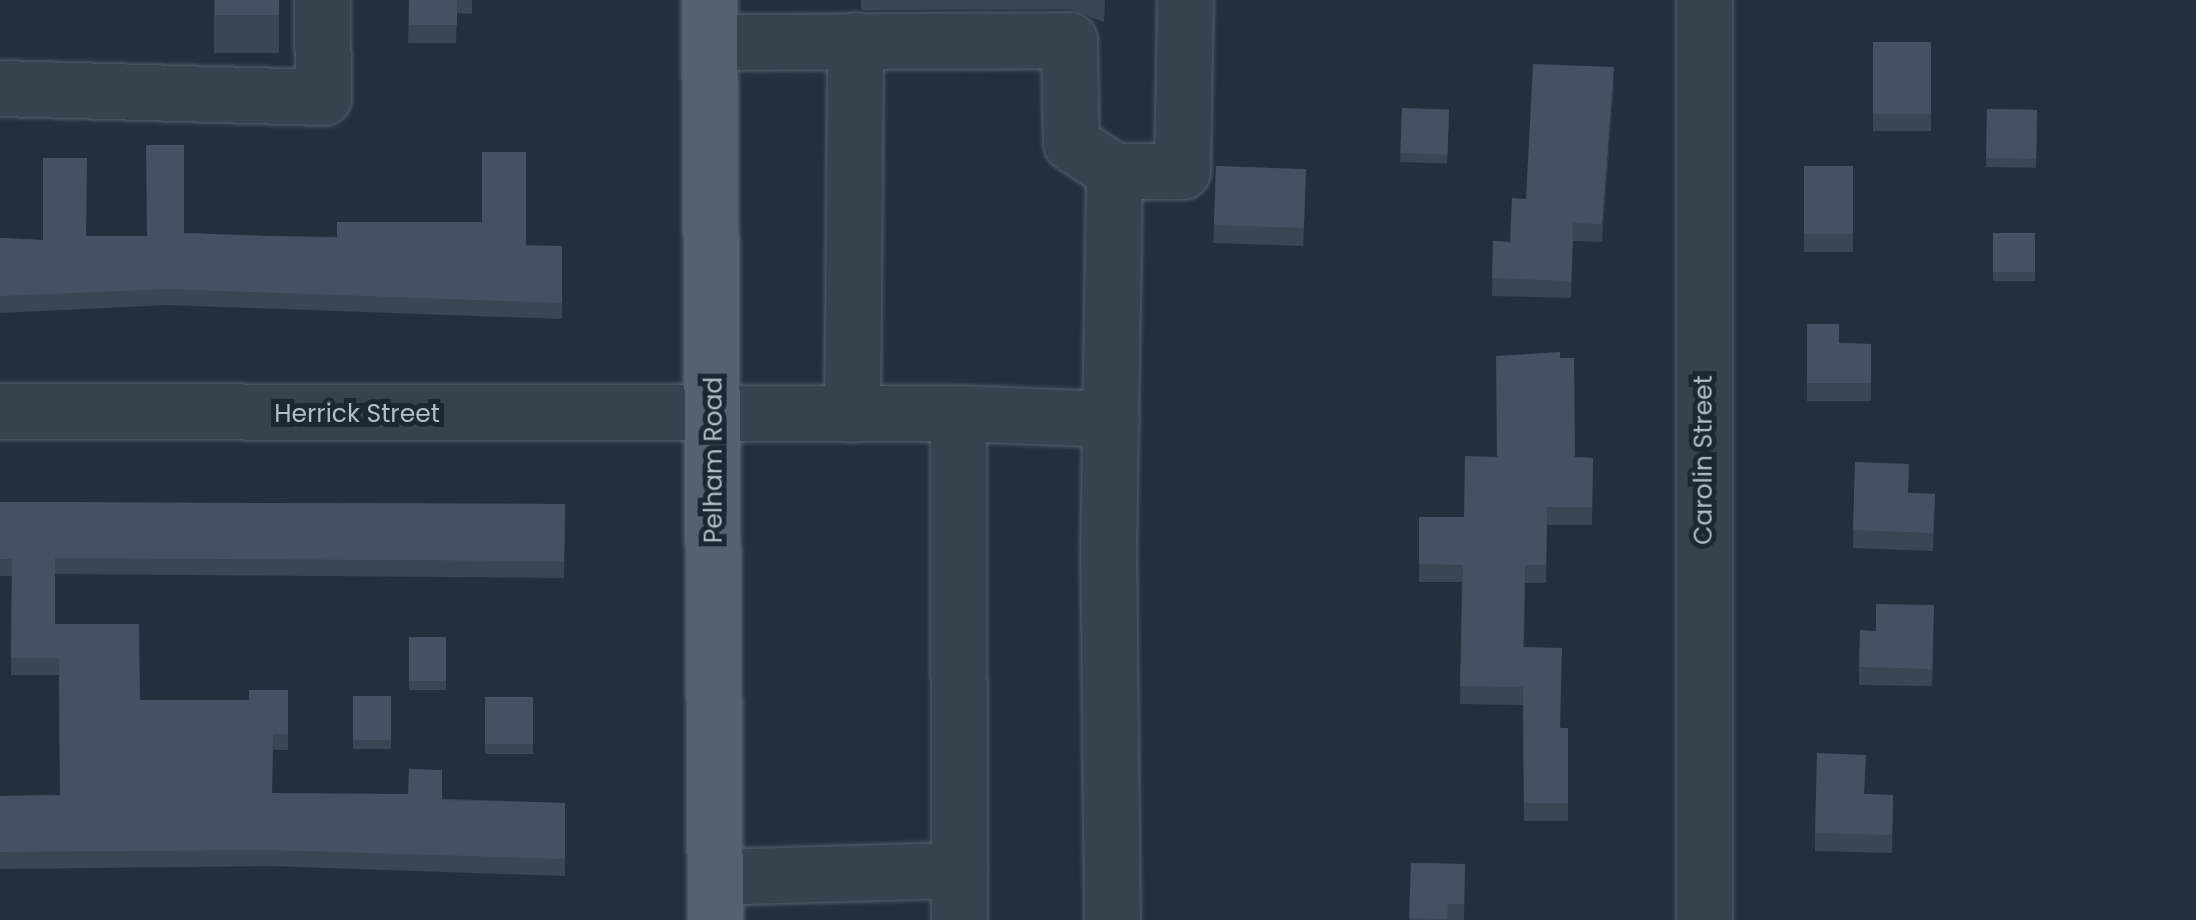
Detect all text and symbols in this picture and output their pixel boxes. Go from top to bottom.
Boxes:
street label: Carolin Street [1689,375,1719,545]
street label: Pelham Road [699,377,729,543]
street label: Herrick Street [274,399,440,429]

